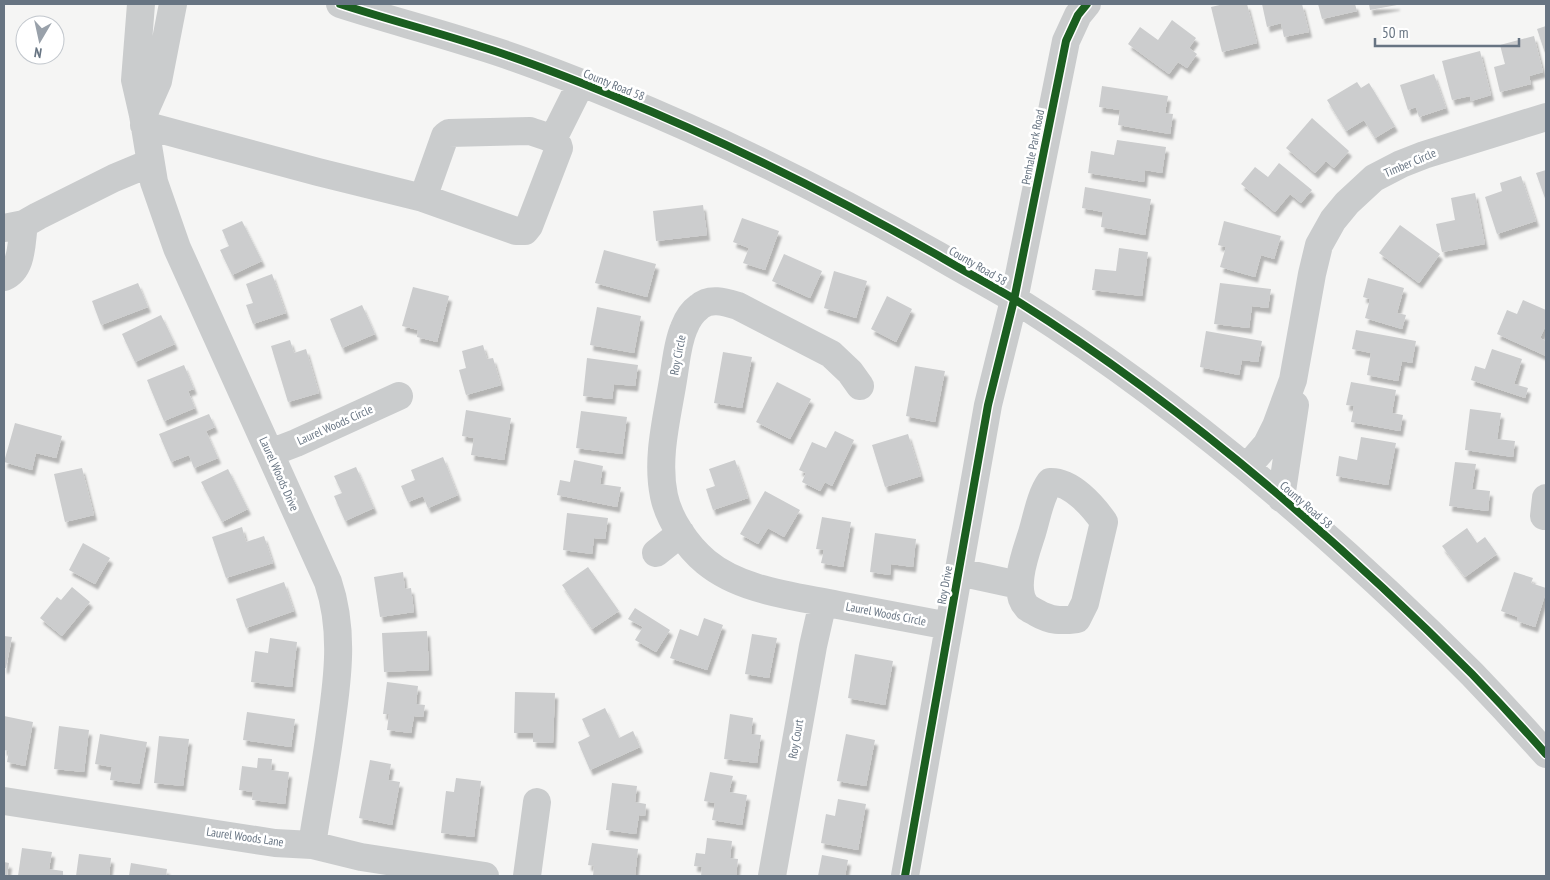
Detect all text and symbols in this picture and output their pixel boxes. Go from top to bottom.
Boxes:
north arrow [15,15,65,65]
scale bar [1375,15,1519,47]
text: 50 m [1382,23,1408,42]
text: N [33,43,43,62]
street label: County Road 58 [581,65,647,104]
street label: Penhale Park Road [1018,108,1047,186]
street label: Timber Circle [1381,145,1438,180]
street label: County Road 58 [947,243,1010,288]
street label: Roy Circle [666,334,689,376]
street label: Laurel Woods Circle [295,401,375,448]
street label: Laurel Woods Drive [256,434,303,513]
street label: County Road 58 [1277,478,1336,531]
street label: Roy Drive [934,564,955,605]
street label: Laurel Woods Circle [845,598,928,629]
street label: Roy Court [785,717,806,760]
street label: Laurel Woods Lane [205,824,285,849]

